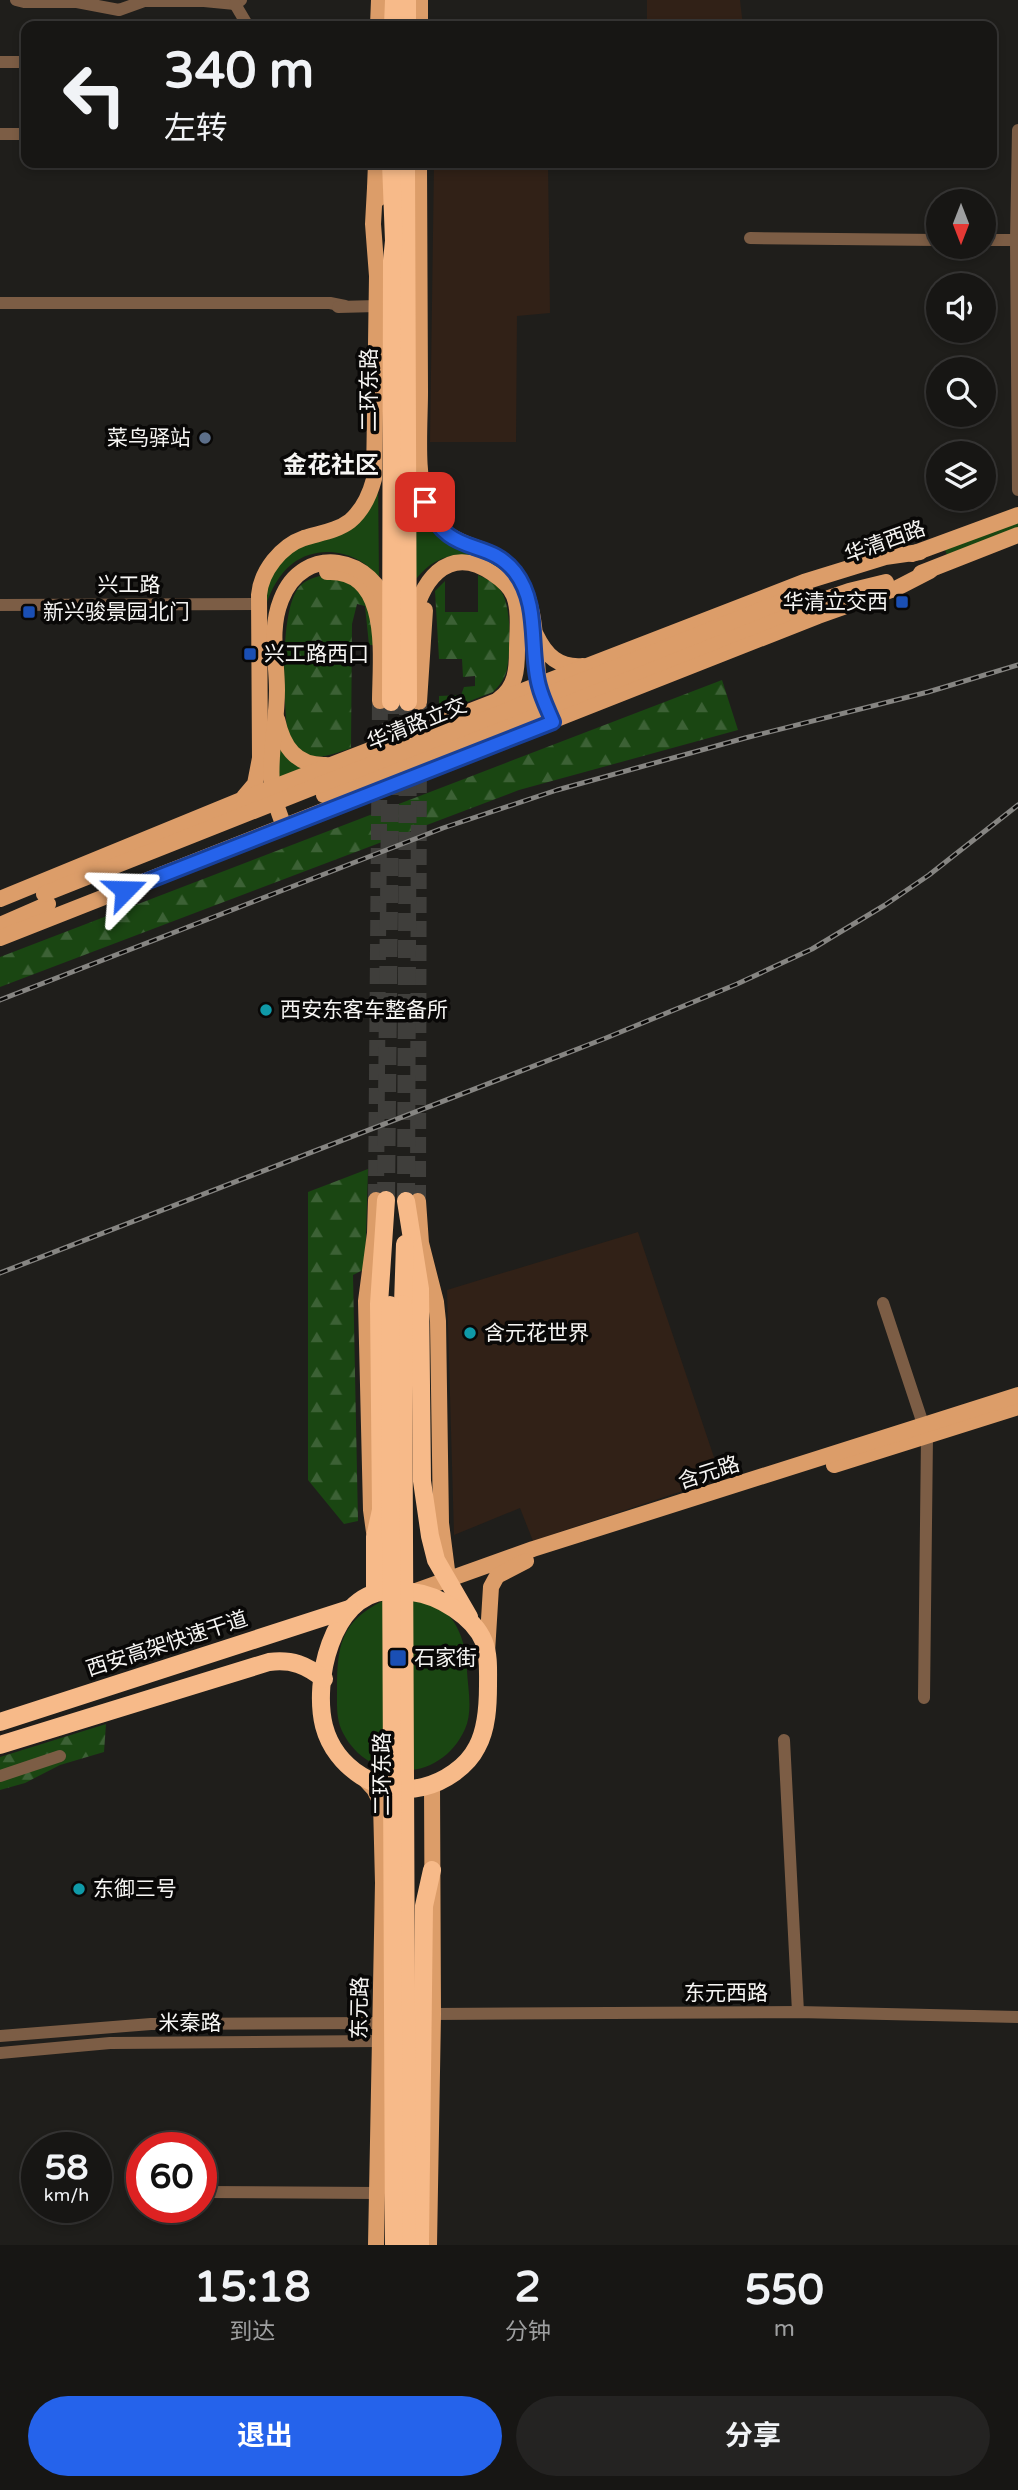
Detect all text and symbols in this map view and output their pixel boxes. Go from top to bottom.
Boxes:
text: 340 m [164,42,314,101]
icon: left [49,49,140,140]
text: 左转 [164,110,228,148]
north arrow [926,189,996,259]
map controls [926,189,996,511]
button: sound [926,273,996,343]
street label: 二环东路 [357,348,382,432]
button: search [926,357,996,427]
place label: 菜鸟驿站 [107,426,191,451]
marker: 菜鸟驿站 [197,430,213,446]
button: layers [926,441,996,511]
district label: 金花社区 [283,451,379,480]
pin [395,472,455,532]
icon: arrive [406,483,444,521]
street label: 华清西路 [841,516,929,568]
street label: 兴工路 [98,573,161,598]
place label: 华清立交西 [783,590,888,615]
marker: 华清立交西 [894,594,910,610]
place label: 新兴骏景园北门 [43,600,190,625]
marker: 新兴骏景园北门 [21,604,37,620]
place label: 兴工路西口 [264,642,369,667]
marker: 兴工路西口 [242,646,258,662]
street label: 华清路立交 [364,693,470,755]
position arrow [88,853,162,927]
place label: 西安东客车整备所 [280,998,448,1023]
marker: 西安东客车整备所 [258,1002,274,1018]
place label: 含元花世界 [484,1321,589,1346]
marker: 含元花世界 [462,1325,478,1341]
street label: 含元路 [675,1451,743,1495]
street label: 西安高架快速干道 [83,1606,251,1682]
place label: 石家街 [414,1646,477,1671]
marker: 石家街 [388,1648,408,1668]
street label: 二环东路 [370,1732,395,1816]
place label: 东御三号 [93,1877,177,1902]
marker: 东御三号 [71,1881,87,1897]
street label: 东元路 [347,1976,373,2040]
street label: 东元西路 [684,1981,768,2006]
street label: 米秦路 [159,2011,222,2036]
speed limit sign: 60 [126,2132,217,2223]
text: 58 [45,2147,88,2189]
text: km/h [44,2184,89,2206]
text: 15:18 [194,2262,311,2313]
text: 2 [514,2262,541,2313]
text: 550 [745,2265,824,2316]
text: m [774,2315,795,2343]
text: 到达 [229,2318,275,2346]
text: 分钟 [505,2318,551,2346]
button: 退出 [28,2396,502,2476]
button: 分享 [516,2396,990,2476]

